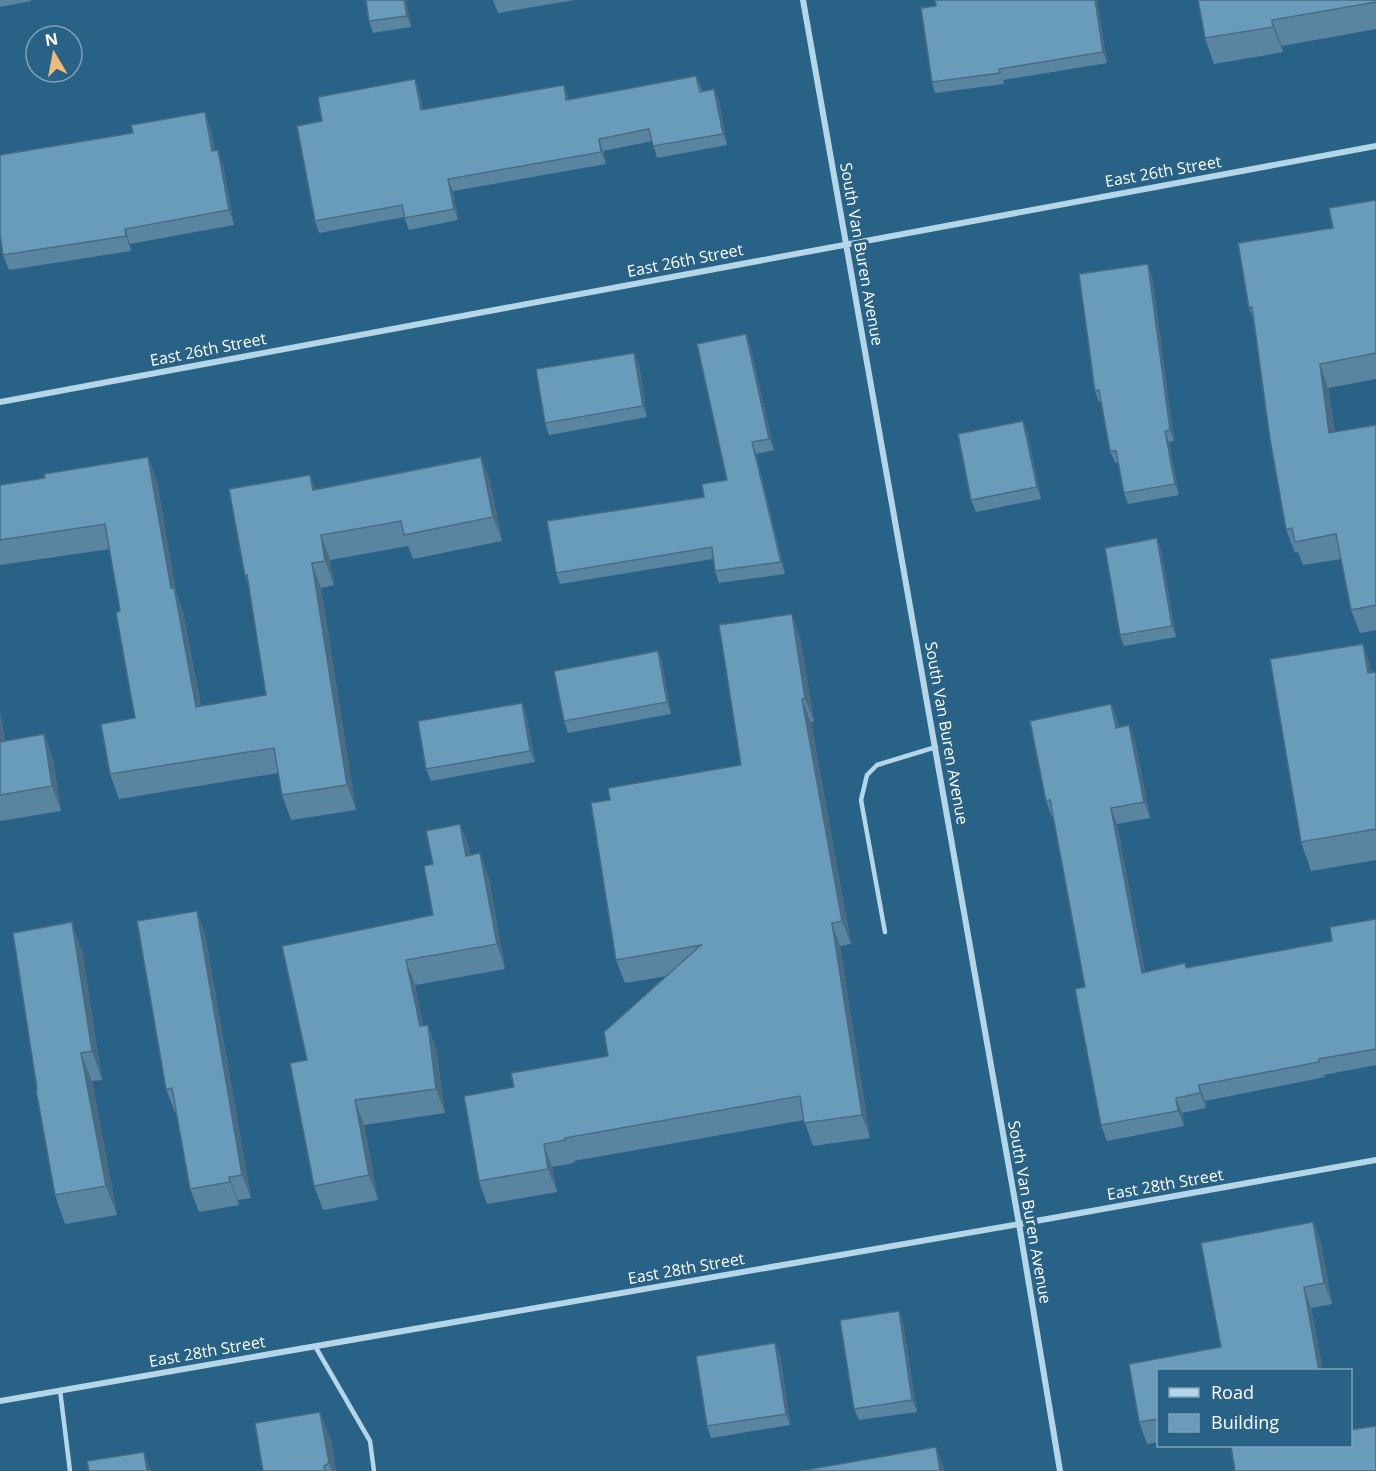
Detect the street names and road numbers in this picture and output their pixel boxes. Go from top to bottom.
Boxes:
street label: East 26th Street [1103,150,1223,192]
street label: South Van Buren Avenue [835,161,889,347]
street label: East 26th Street [625,238,745,282]
street label: East 26th Street [148,327,268,371]
street label: South Van Buren Avenue [920,640,974,826]
street label: South Van Buren Avenue [1003,1119,1057,1305]
street label: East 28th Street [1105,1163,1225,1205]
street label: East 28th Street [626,1247,746,1289]
street label: East 28th Street [147,1330,267,1372]

